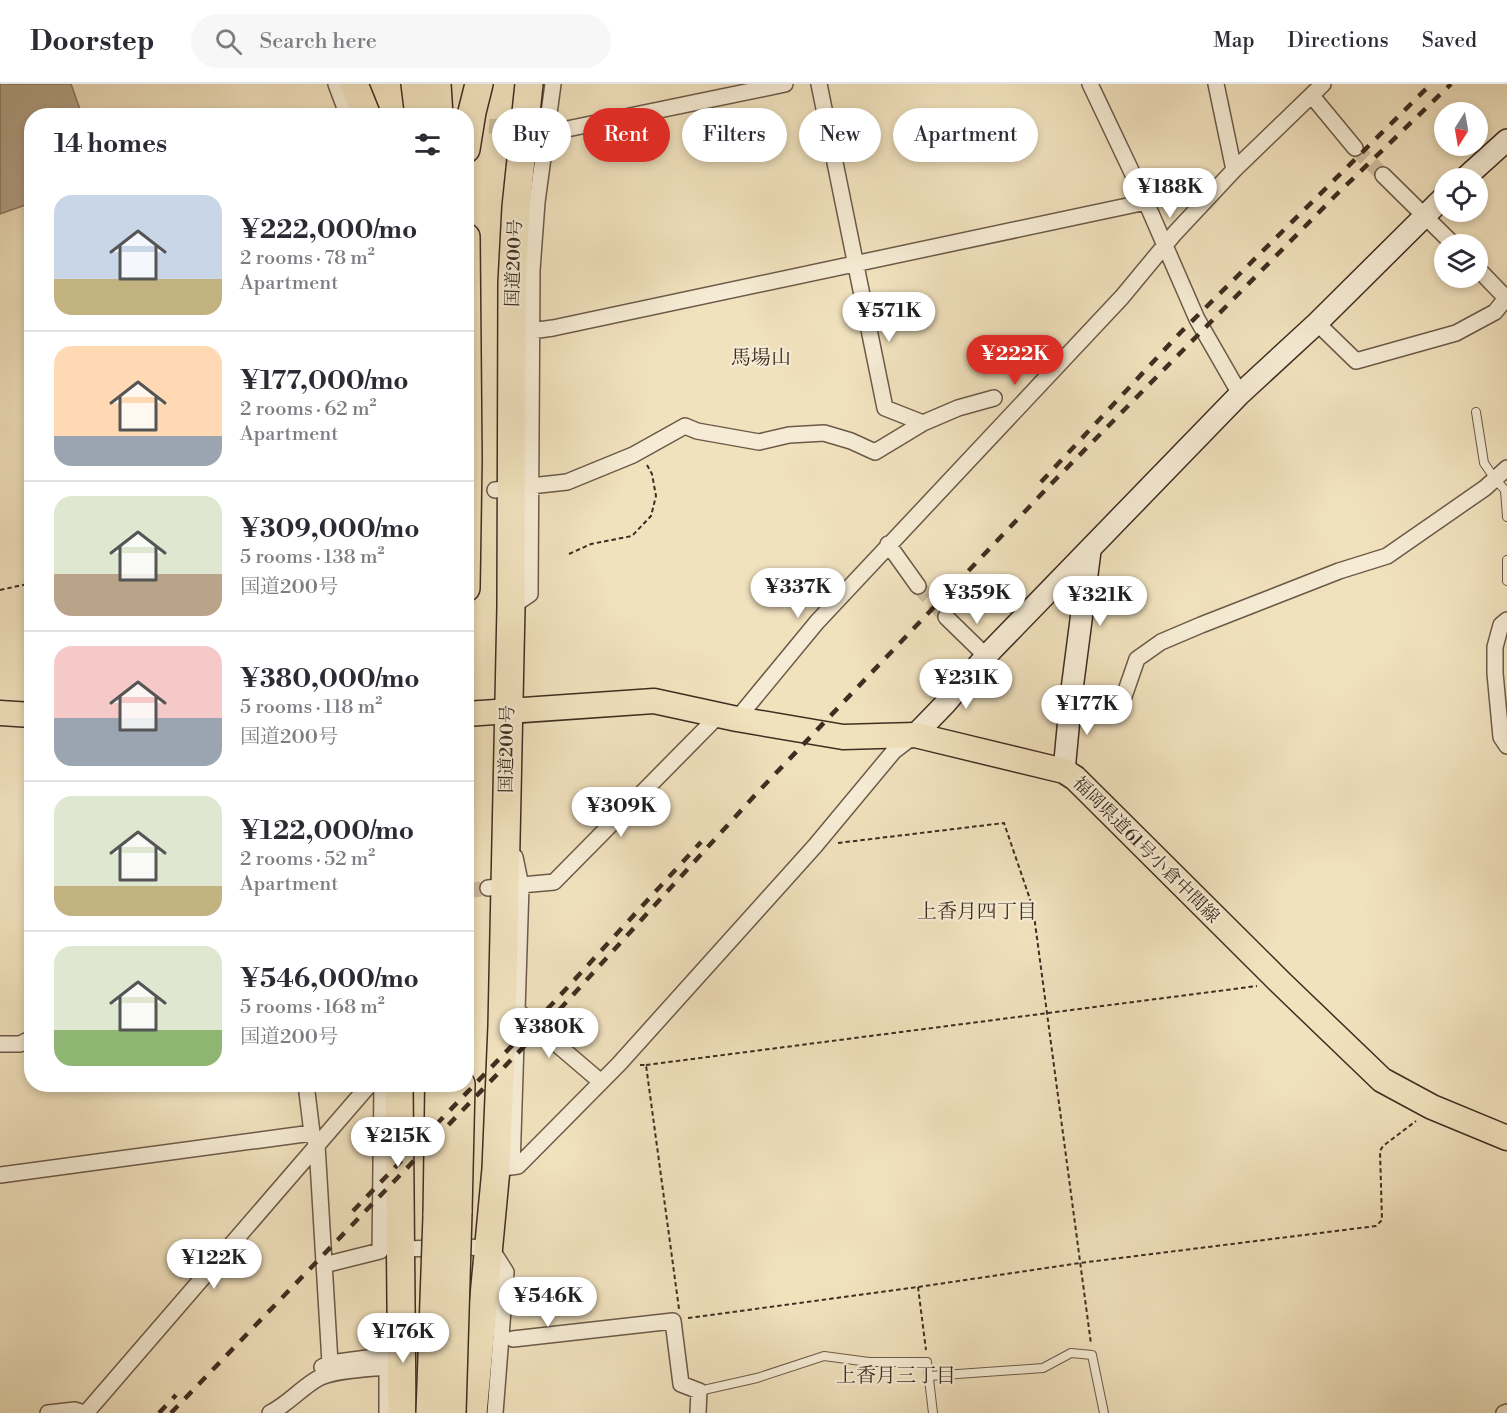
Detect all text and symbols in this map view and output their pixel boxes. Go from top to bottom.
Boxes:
search box [191,14,611,68]
text: Doorstep [30,24,155,59]
icon: search [212,25,245,58]
text: Search here [260,28,377,55]
text: Map [1213,28,1255,54]
text: Directions [1288,28,1389,54]
text: Saved [1422,28,1477,54]
north arrow [1434,102,1488,156]
map controls [1434,102,1488,288]
chip: Buy [492,108,571,162]
chip: Rent [583,108,670,162]
chip: Filters [682,108,787,162]
chip: New [799,108,881,162]
chip: Apartment [893,108,1038,162]
text: 14 homes [54,128,167,160]
icon: filters [411,128,444,161]
pin: ¥188K [1128,168,1212,219]
button: locate [1434,168,1488,222]
text: ¥188K [1137,175,1203,200]
text: ¥222,000/mo [240,214,417,246]
icon: home [102,219,174,291]
street label: 国道200号 [501,219,527,307]
button: layers [1434,234,1488,288]
text: 2 rooms · 78 m² [240,246,375,271]
text: Apartment [240,271,338,296]
pin: ¥571K [847,292,931,343]
text: ¥571K [856,299,922,324]
pin: ¥222K [973,335,1057,386]
text: ¥222K [980,342,1050,367]
district label: 馬場山 [731,346,791,371]
text: ¥177,000/mo [240,365,409,397]
icon: home [102,370,174,442]
text: 2 rooms · 62 m² [240,397,376,422]
text: Apartment [240,422,338,447]
text: ¥309,000/mo [240,513,419,545]
icon: home [102,520,174,592]
text: 5 rooms · 138 m² [240,545,384,570]
pin: ¥337K [756,568,840,619]
pin: ¥359K [935,574,1019,625]
text: 国道200号 [240,575,338,600]
text: ¥337K [765,575,831,600]
pin: ¥321K [1058,576,1142,627]
text: ¥359K [943,581,1011,606]
text: ¥321K [1067,583,1133,608]
pin: ¥231K [924,659,1008,710]
text: ¥380,000/mo [240,663,420,695]
text: ¥231K [933,666,999,691]
icon: home [102,670,174,742]
pin: ¥177K [1045,685,1129,736]
text: ¥177K [1055,692,1119,717]
text: 5 rooms · 118 m² [240,695,382,720]
street label: 国道200号 [495,705,519,793]
text: 国道200号 [240,725,338,750]
street label: 福岡県道61号小倉中間線 [1068,772,1224,928]
pin: ¥309K [579,787,663,838]
text: ¥309K [586,794,656,819]
text: ¥122,000/mo [240,815,414,847]
icon: home [102,820,174,892]
text: 2 rooms · 52 m² [240,847,375,872]
text: Apartment [240,872,338,897]
district label: 上香月四丁目 [917,900,1037,925]
text: ¥546,000/mo [240,963,419,995]
icon: home [102,970,174,1042]
text: 5 rooms · 168 m² [240,995,385,1020]
pin: ¥380K [507,1008,591,1059]
text: ¥380K [514,1015,584,1040]
text: 国道200号 [240,1025,338,1050]
pin: ¥215K [356,1117,440,1168]
text: ¥215K [365,1124,431,1149]
pin: ¥122K [172,1239,256,1290]
text: ¥122K [181,1246,247,1271]
pin: ¥546K [506,1277,590,1328]
text: ¥546K [513,1284,583,1309]
pin: ¥176K [361,1313,445,1364]
text: ¥176K [371,1320,435,1345]
district label: 上香月三丁目 [836,1364,956,1389]

